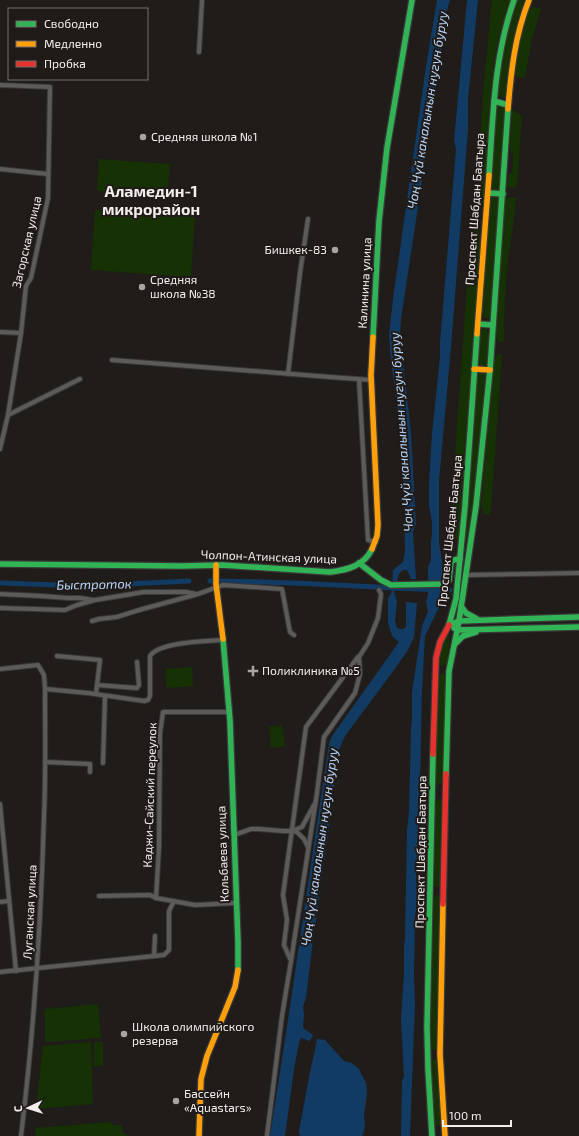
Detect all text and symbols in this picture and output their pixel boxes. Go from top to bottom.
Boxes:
legend [8,8,148,80]
water label: Чоң Чүй каналынын нугун буруу [403,10,451,210]
text: Свободно [44,16,99,30]
text: Медленно [44,36,102,50]
text: Пробка [44,56,86,70]
place label: Средняя школа №1 [151,129,257,143]
marker: Средняя школа №1 [138,132,148,142]
street label: Проспект Шабдан Баатыра [462,132,486,286]
district label: Аламедин-1 микрорайон [102,181,200,218]
street label: Загорская улица [9,194,44,289]
street label: Калинина улица [355,237,374,329]
place label: Бишкек-83 [265,242,327,256]
marker: Бишкек-83 [330,245,340,255]
place label: Средняя школа №38 [150,272,216,300]
marker: Средняя школа №38 [137,282,147,292]
water label: Чоң Чүй каналынын нугун буруу [386,332,416,532]
street label: Проспект Шабдан Баатыра [434,454,464,608]
street label: Чолпон-Атинская улица [201,547,337,566]
water label: Быстроток [56,575,132,593]
place label: Поликлиника №5 [262,663,360,677]
marker: Поликлиника №5 [247,665,259,677]
street label: Каджи-Сайский переулок [139,722,160,868]
water label: Чоң Чүй каналынын нугун буруу [297,747,341,947]
street label: Проспект Шабдан Баатыра [412,776,428,928]
street label: Кольбаева улица [213,806,232,902]
street label: Луганская улица [20,864,39,960]
place label: Школа олимпийского резерва [132,1019,254,1047]
marker: Школа олимпийского резерва [119,1029,129,1039]
place label: Бассейн «Aquastars» [184,1086,252,1114]
north arrow [8,1088,48,1128]
marker: Бассейн «Aquastars» [171,1096,181,1106]
scale bar [443,1102,511,1128]
text: С [11,1105,24,1112]
text: 100 m [449,1108,481,1122]

